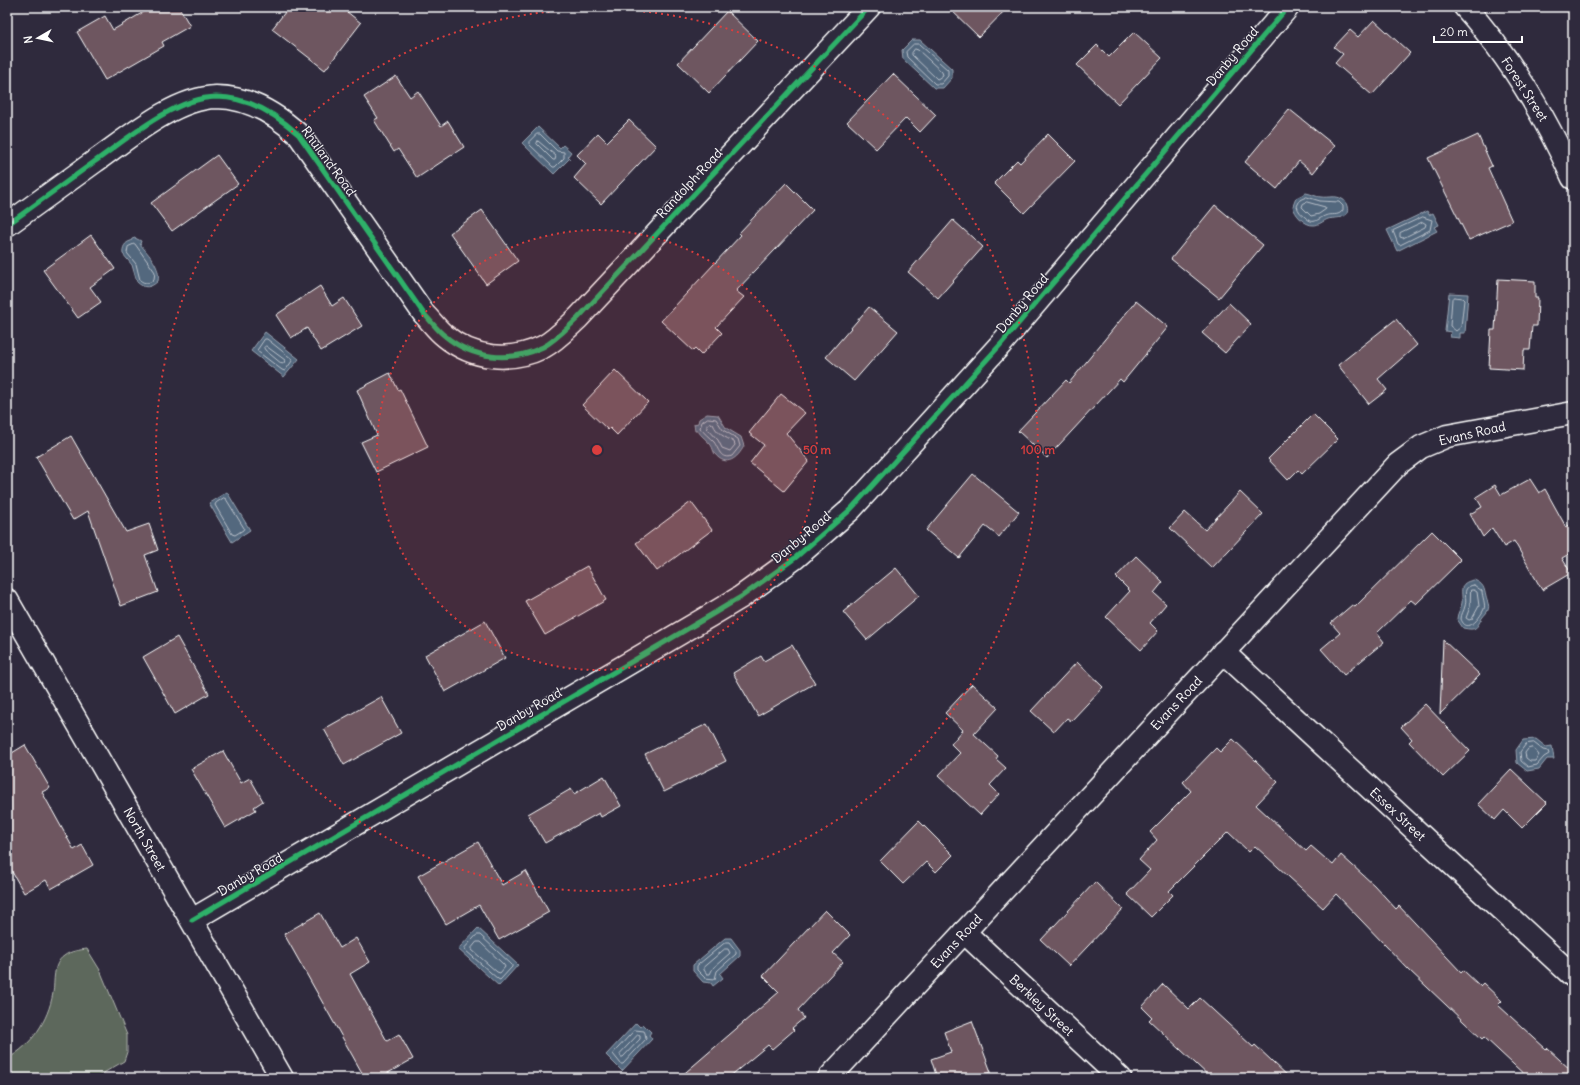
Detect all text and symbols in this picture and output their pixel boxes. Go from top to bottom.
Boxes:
north arrow [18,18,58,58]
scale bar [1434,18,1522,44]
street label: Danby Road [1203,23,1262,89]
text: 20 m [1440,24,1468,39]
text: N [21,35,36,44]
street label: Forest Street [1497,54,1552,125]
street label: Rhuland Road [298,123,360,200]
street label: Randolph Road [653,145,726,222]
street label: Danby Road [993,270,1052,336]
street label: Evans Road [1437,417,1508,449]
text: 50 m [803,442,832,457]
text: 100 m [1021,442,1055,457]
centre of rings [590,443,604,457]
street label: Danby Road [768,507,835,567]
street label: Evans Road [1147,672,1206,734]
street label: Danby Road [494,684,565,735]
street label: Essex Street [1366,784,1430,845]
street label: North Street [119,804,170,875]
street label: Danby Road [215,849,286,900]
street label: Evans Road [927,910,986,972]
street label: Berkley Street [1006,971,1078,1040]

